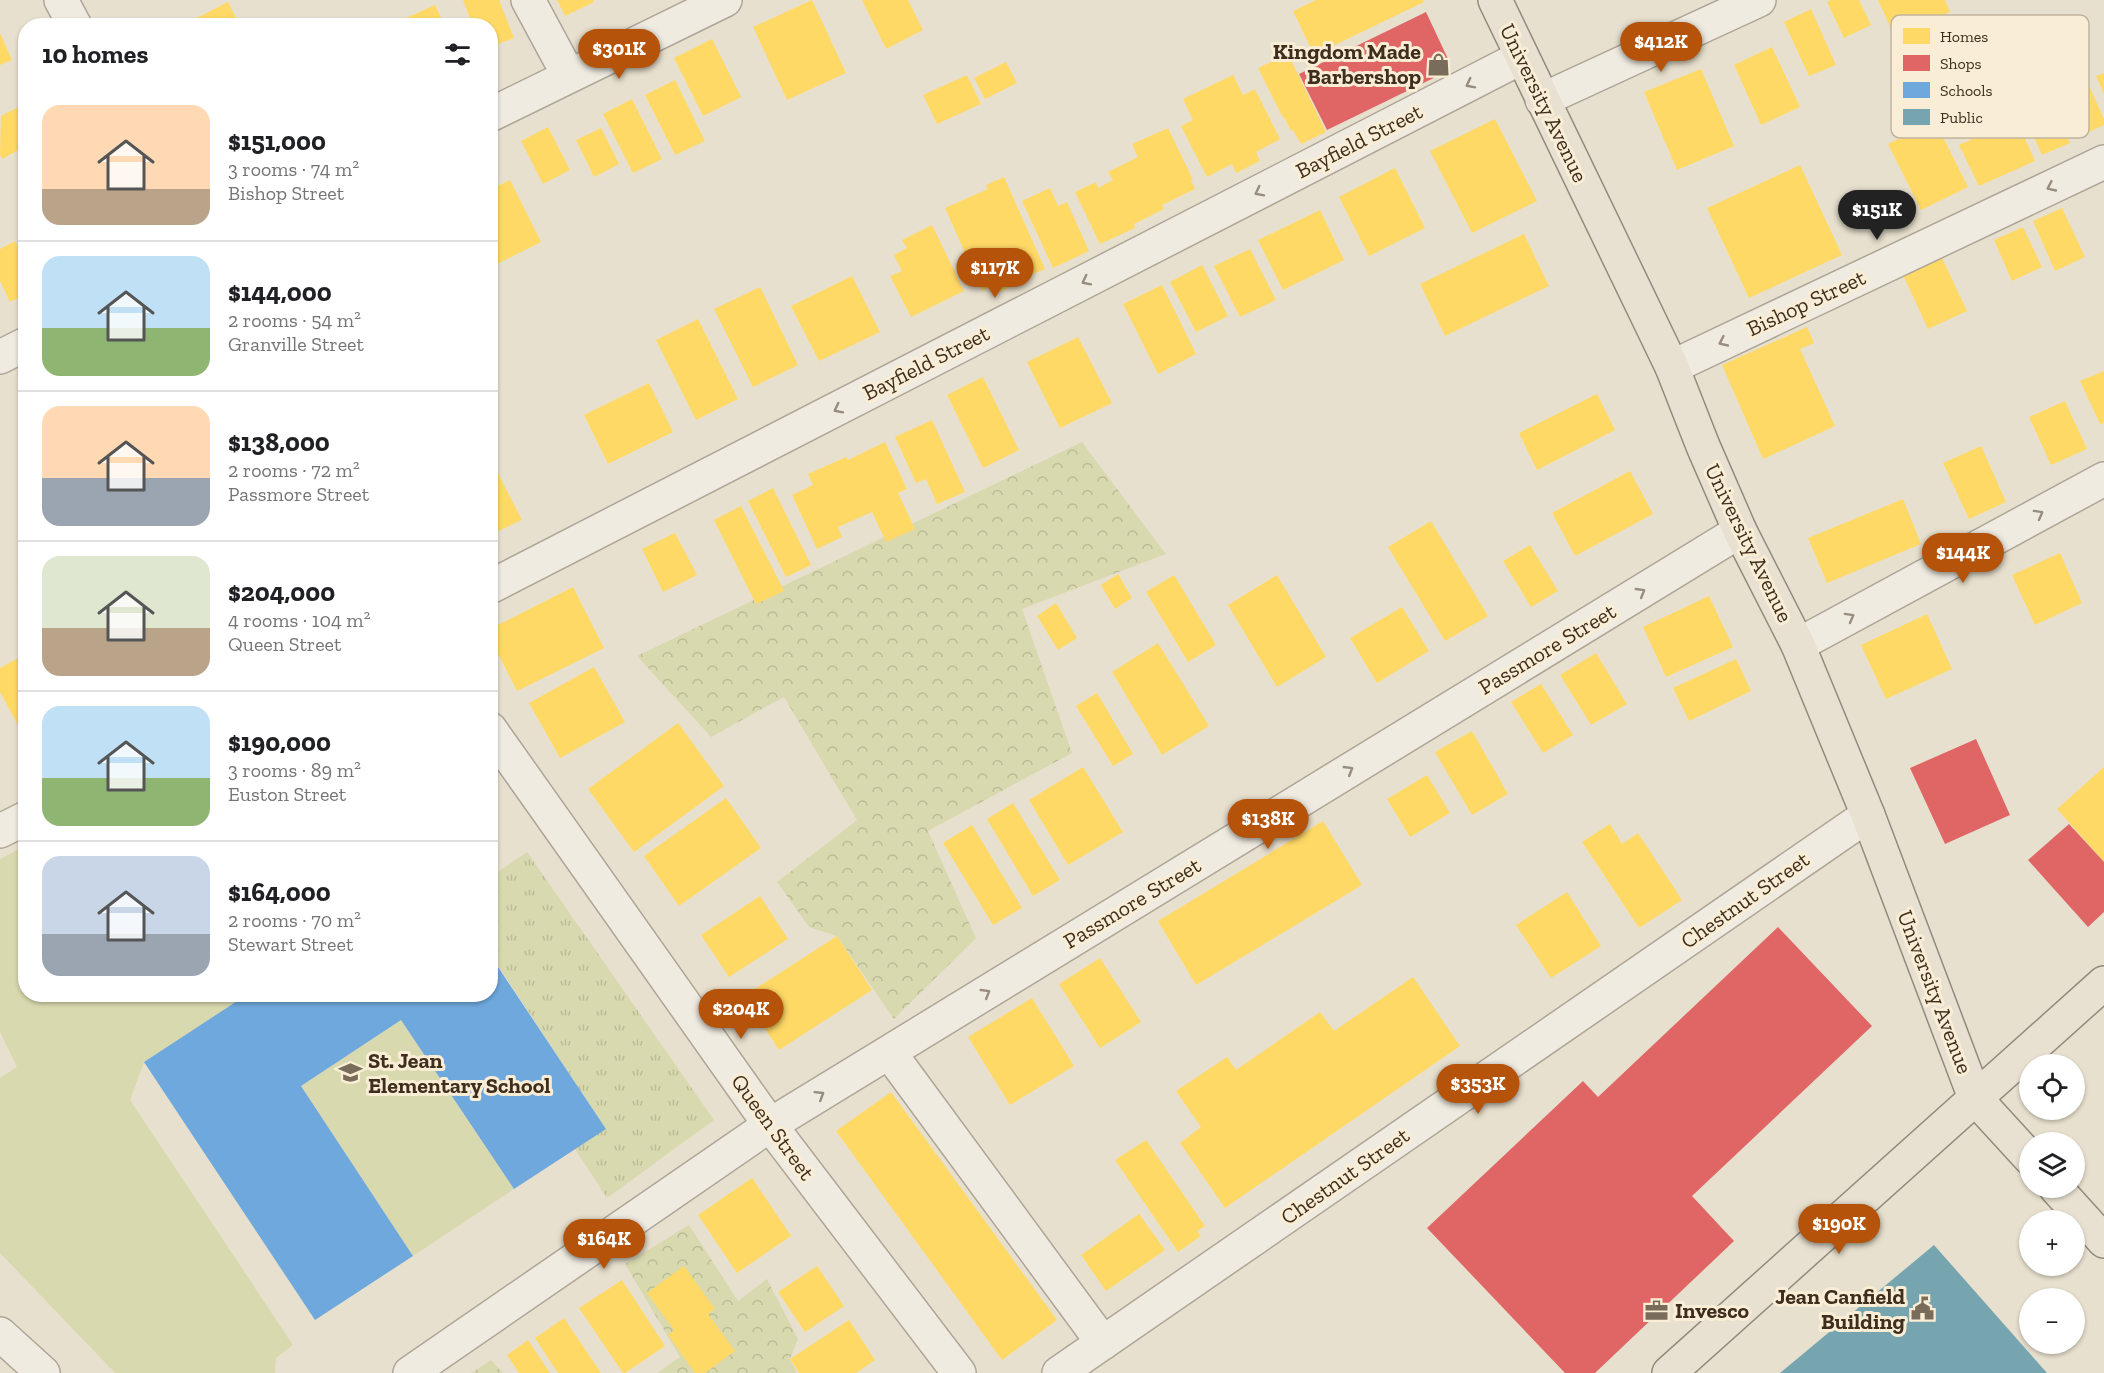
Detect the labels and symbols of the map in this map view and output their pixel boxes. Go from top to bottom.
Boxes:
legend [1891,15,2089,138]
street label: University Avenue [1494,19,1594,187]
pin: $412K [1619,22,1703,73]
text: Homes [1940,27,1988,46]
pin: $301K [577,29,661,80]
place label: Kingdom Made Barbershop [1273,38,1421,90]
shop icon: Kingdom Made Barbershop [1426,51,1452,77]
text: Shops [1940,54,1982,73]
one-way arrow [1465,76,1476,88]
text: Schools [1940,81,1993,100]
street label: Bayfield Street [1291,97,1428,184]
text: Public [1940,108,1983,127]
one-way arrow [2047,180,2058,192]
one-way arrow [1255,185,1266,196]
pin: $151K [1835,190,1919,241]
pin: $117K [953,248,1037,299]
street label: Bishop Street [1742,263,1870,342]
one-way arrow [1081,274,1092,285]
street label: Bayfield Street [858,319,995,406]
one-way arrow [1718,335,1729,347]
one-way arrow [833,401,844,413]
street label: University Avenue [1699,459,1799,627]
one-way arrow [2033,510,2043,521]
pin: $144K [1921,533,2005,584]
one-way arrow [1635,587,1645,599]
street label: Passmore Street [1474,597,1621,701]
one-way arrow [1843,613,1854,624]
one-way arrow [1343,766,1353,778]
pin: $138K [1226,799,1310,850]
street label: Chestnut Street [1676,845,1815,954]
street label: Passmore Street [1059,851,1206,955]
street label: University Avenue [1891,906,1979,1078]
one-way arrow [980,988,990,1000]
pin: $204K [699,989,783,1040]
place label: St. Jean Elementary School [368,1047,550,1099]
school or university icon: St. Jean Elementary School [337,1060,363,1086]
pin: $353K [1436,1064,1520,1115]
street label: Queen Street [725,1069,821,1186]
one-way arrow [814,1090,824,1102]
street label: Chestnut Street [1276,1121,1415,1230]
pin: $190K [1797,1204,1881,1255]
pin: $164K [562,1219,646,1270]
place label: Jean Canfield Building [1775,1283,1906,1335]
public building icon: Jean Canfield Building [1910,1296,1936,1322]
office icon: Invesco [1644,1297,1670,1323]
place label: Invesco [1675,1297,1750,1324]

